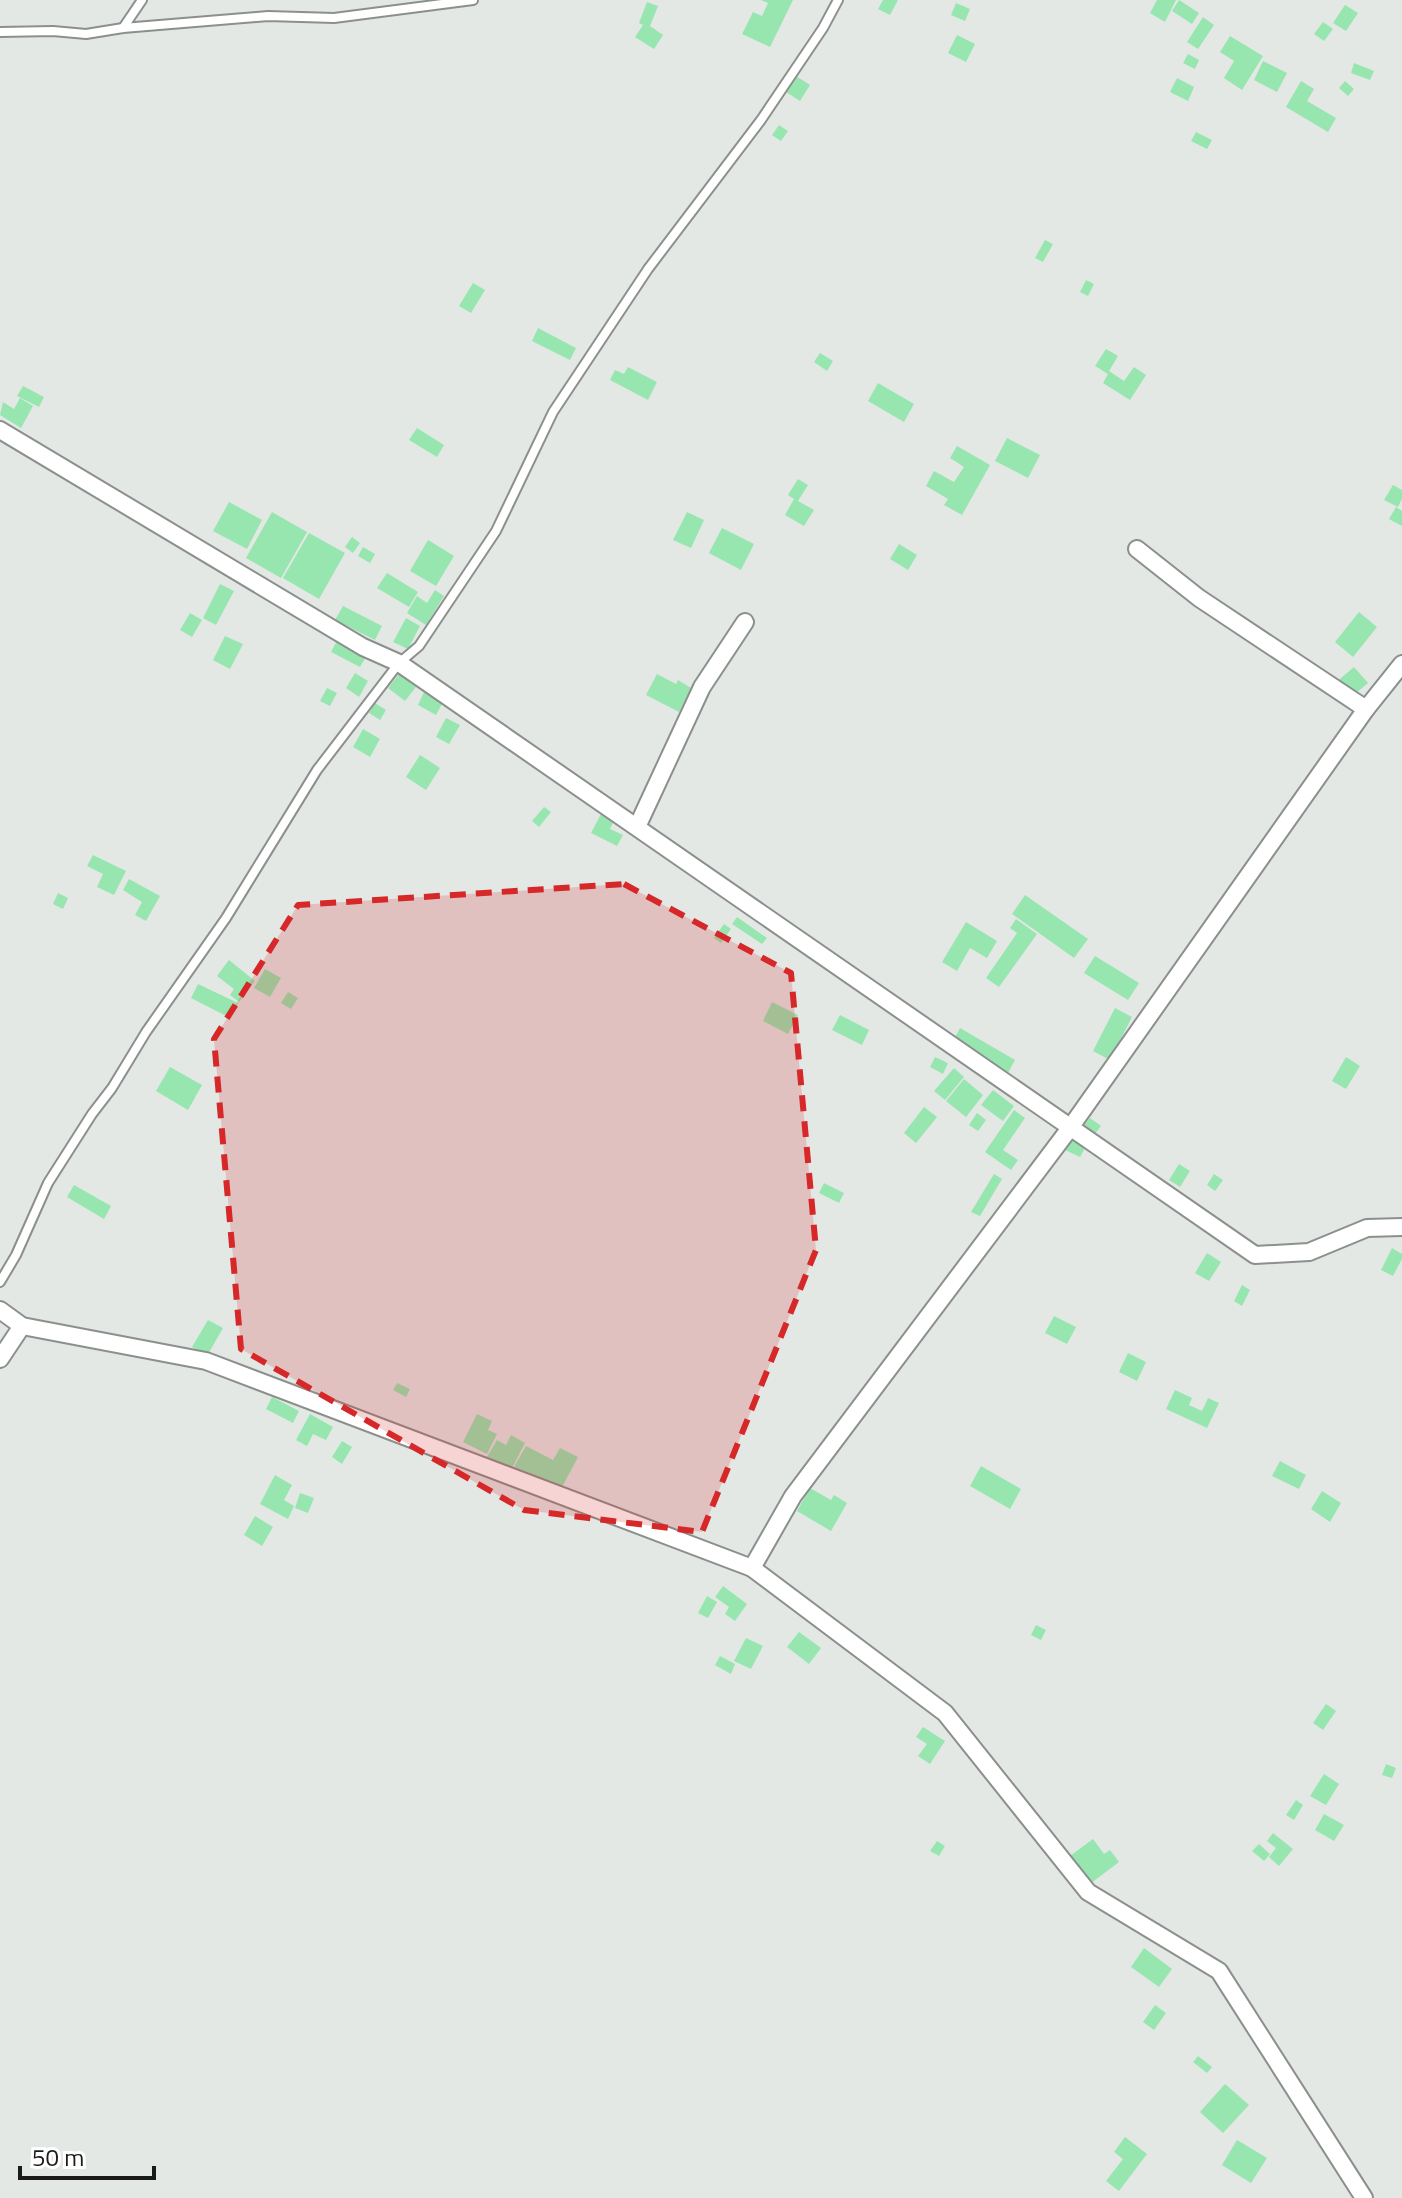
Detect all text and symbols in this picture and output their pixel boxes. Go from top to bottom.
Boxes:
scale bar [20,2130,154,2180]
text: 50 m [32,2139,84,2175]

